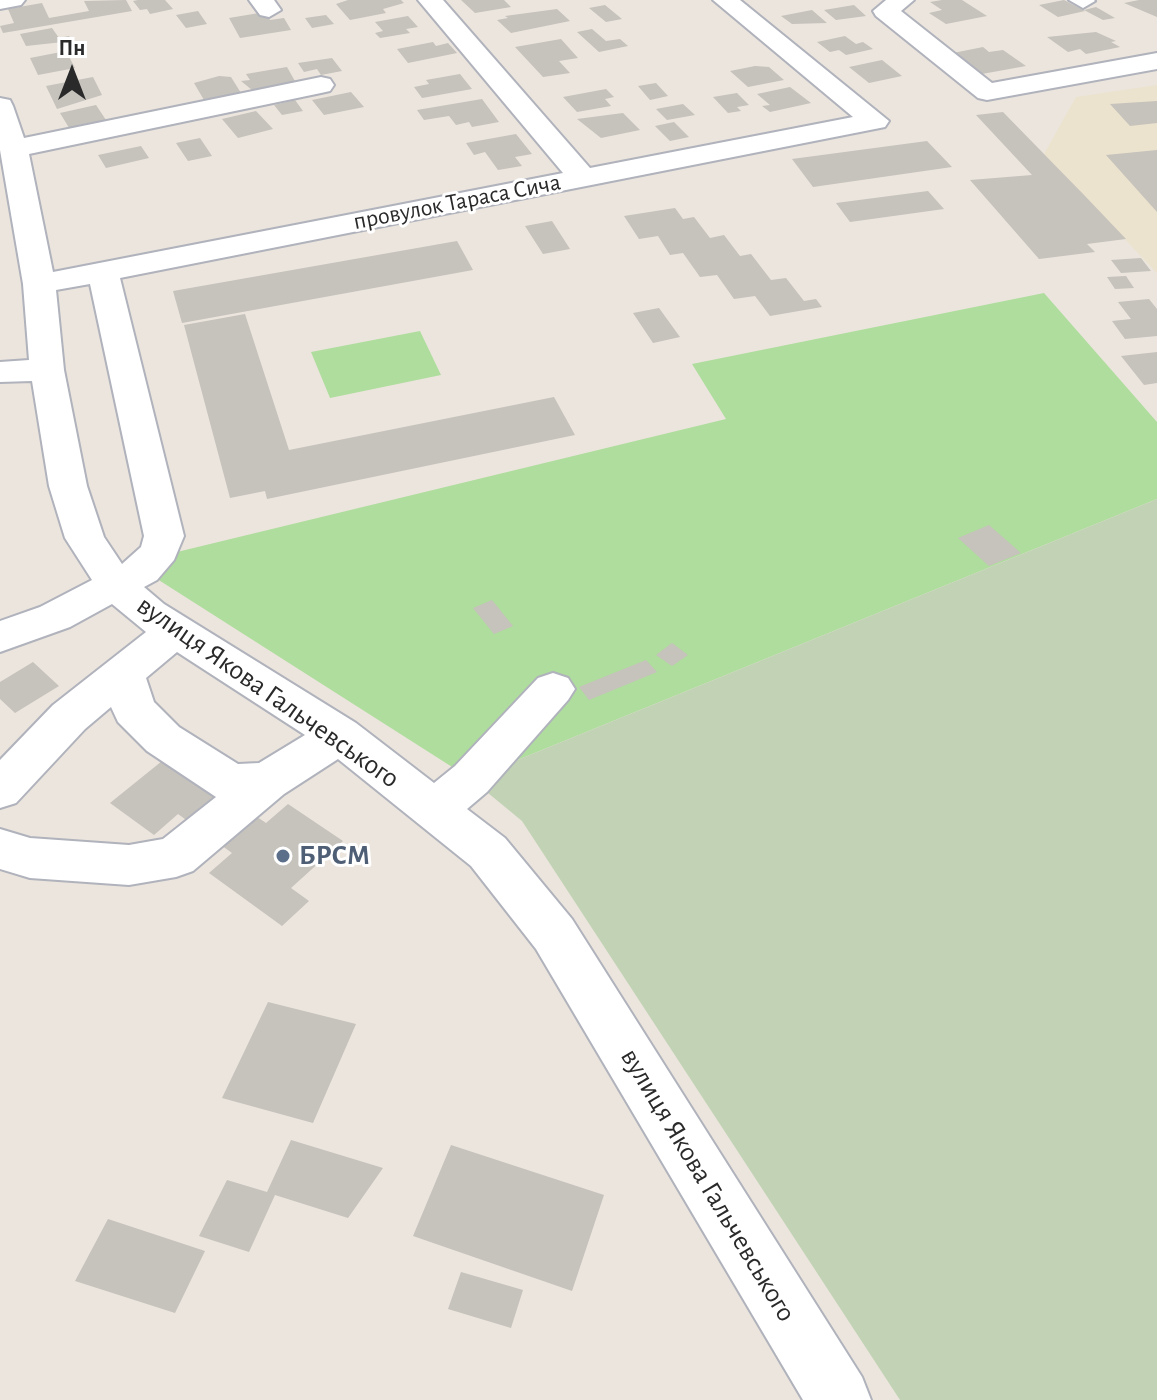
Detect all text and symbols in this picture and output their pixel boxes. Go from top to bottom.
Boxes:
north arrow [32,32,112,112]
text: Пн [59,37,85,59]
street label: провулок Тараса Сича [351,168,563,236]
street label: вулиця Якова Гальчевського [130,588,406,796]
place label: БРСМ [299,839,370,873]
marker: БРСМ [274,847,292,865]
street label: вулиця Якова Гальчевського [613,1042,803,1328]

